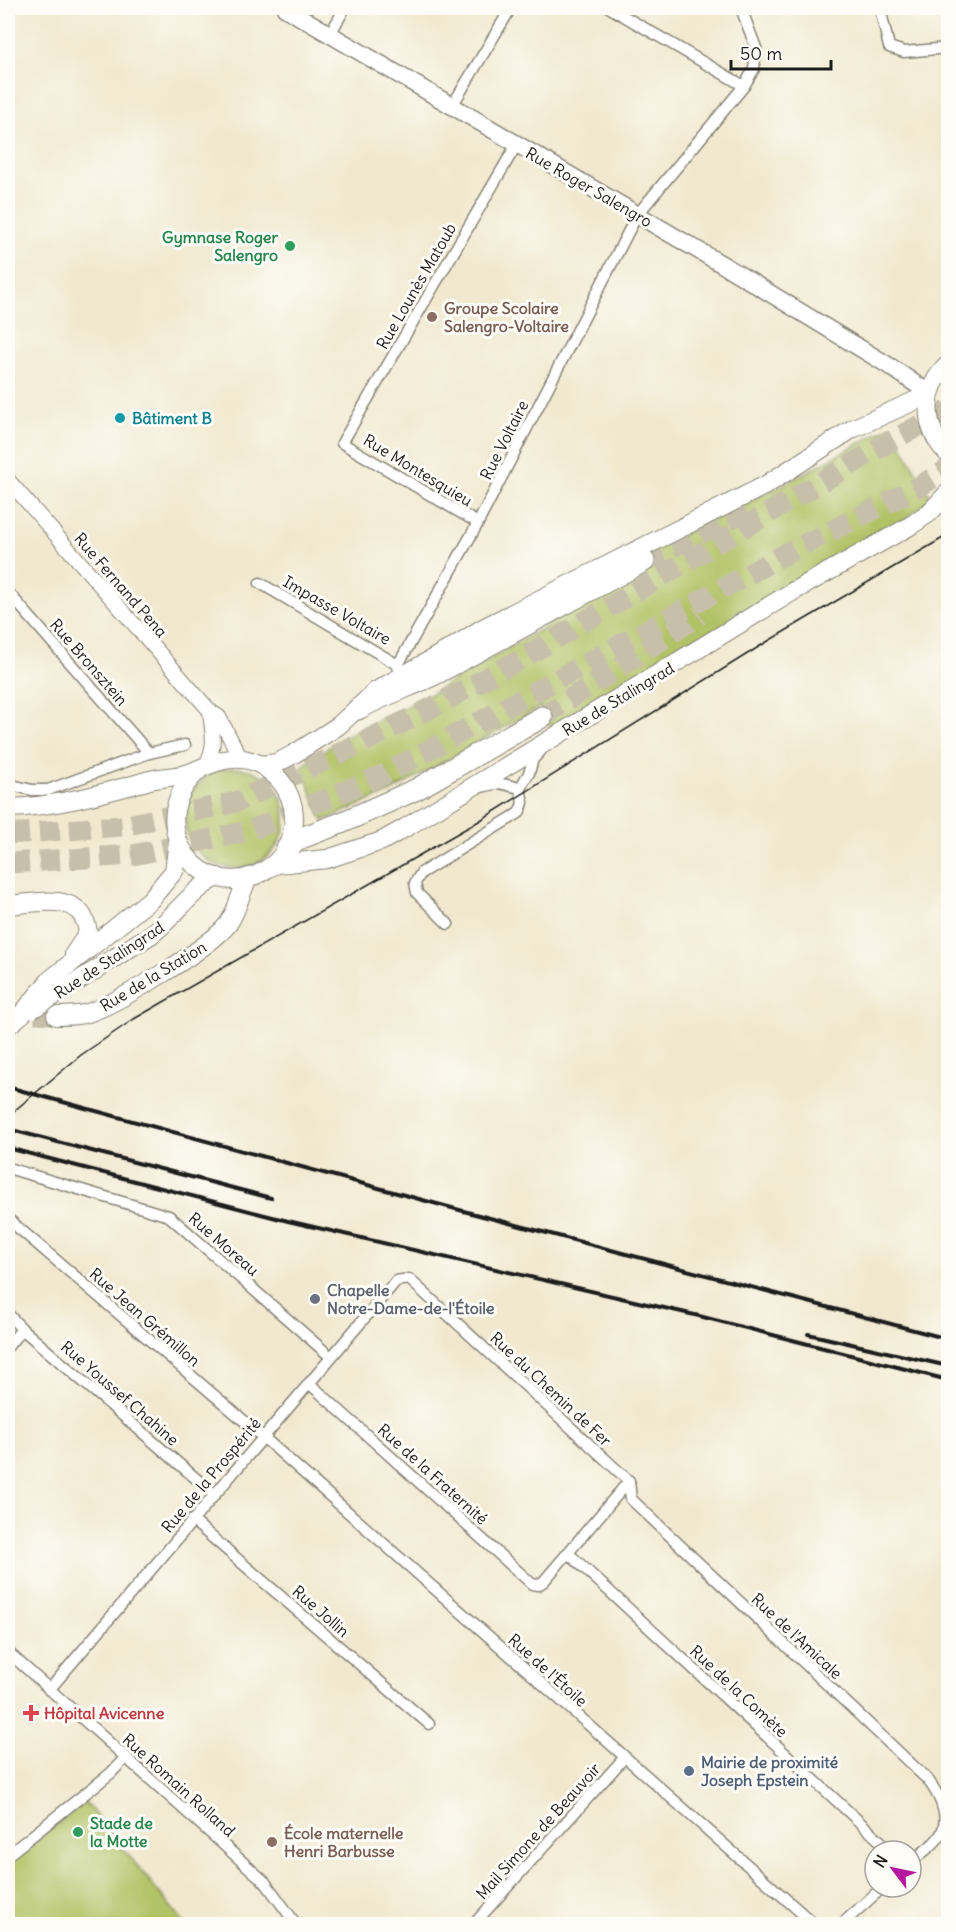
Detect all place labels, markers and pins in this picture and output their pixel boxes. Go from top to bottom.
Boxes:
place label: Gymnase Roger Salengro [162,227,278,266]
marker: Gymnase Roger Salengro [283,239,297,253]
place label: Groupe Scolaire Salengro-Voltaire [444,298,569,337]
marker: Groupe Scolaire Salengro-Voltaire [425,310,439,324]
place label: Bâtiment B [132,408,213,428]
marker: Bâtiment B [113,411,127,425]
place label: Chapelle Notre-Dame-de-l'Étoile [327,1280,495,1318]
marker: Chapelle Notre-Dame-de-l'Étoile [308,1292,322,1306]
place label: Hôpital Avicenne [44,1703,165,1724]
marker: Hôpital Avicenne [22,1704,40,1722]
place label: Mairie de proximité Joseph Epstein [701,1752,838,1791]
marker: Mairie de proximité Joseph Epstein [682,1764,696,1778]
place label: Stade de la Motte [90,1813,153,1851]
place label: École maternelle Henri Barbusse [284,1823,404,1861]
marker: Stade de la Motte [71,1825,85,1839]
marker: École maternelle Henri Barbusse [265,1835,279,1849]

